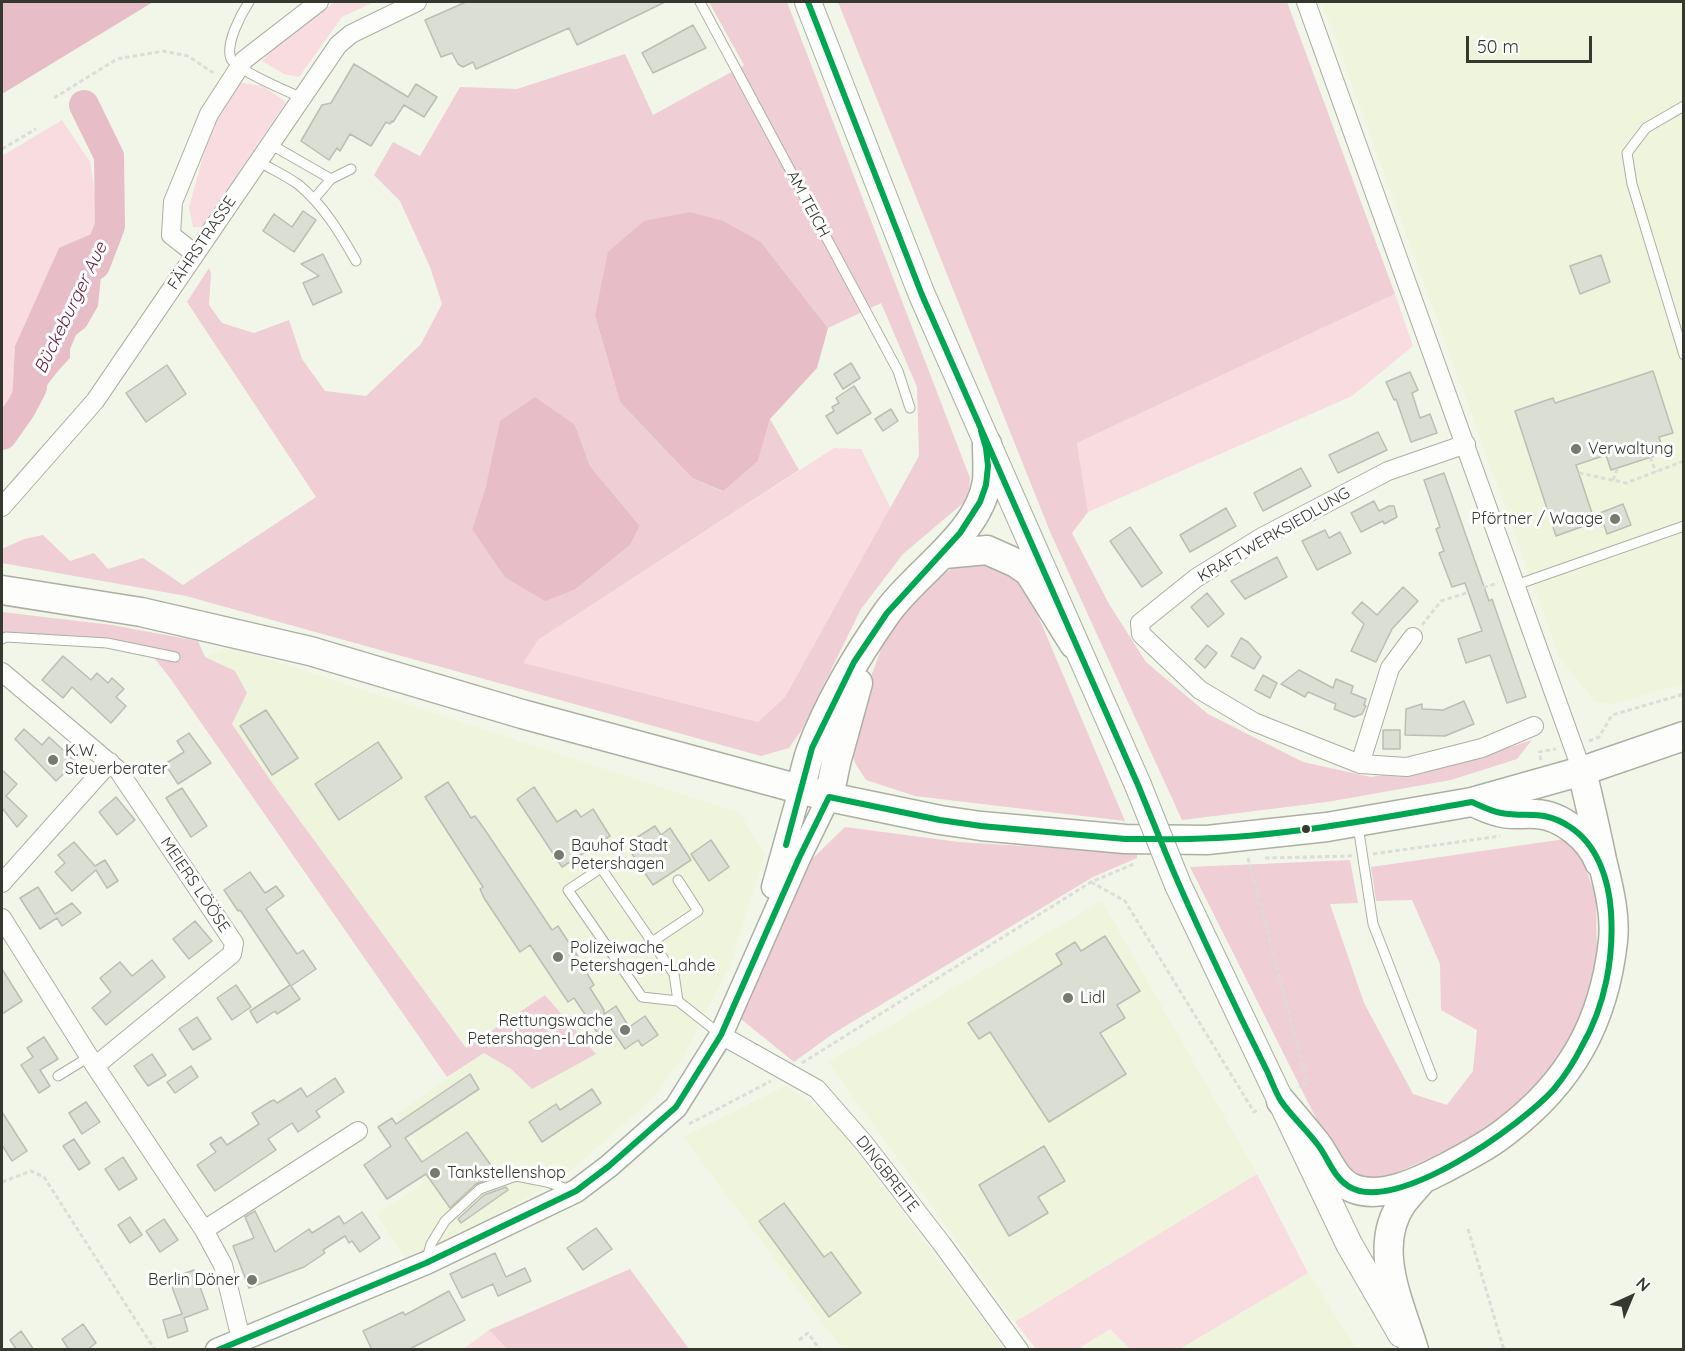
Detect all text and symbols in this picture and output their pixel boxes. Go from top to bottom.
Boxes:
scale bar [1469,24,1595,62]
text: 50 m [1477,35,1519,58]
street label: AM TEICH [782,167,834,241]
street label: FÄHRSTRASSE [164,193,240,293]
water label: Bückeburger Aue [30,239,112,377]
place label: Verwaltung [1588,439,1673,459]
marker: Verwaltung [1569,442,1583,456]
street label: KRAFTWERKSIEDLUNG [1194,483,1354,587]
place label: Pförtner / Waage [1471,509,1603,529]
marker: Pförtner / Waage [1608,512,1622,526]
place label: K.W. Steuerberater [65,741,168,779]
marker: K.W. Steuerberater [46,753,60,767]
unlabelled marker [1300,823,1312,835]
street label: MEIERS LÖÖSE [156,834,234,936]
place label: Bauhof Stadt Petershagen [571,836,668,874]
marker: Bauhof Stadt Petershagen [552,848,566,862]
place label: Polizeiwache Petershagen-Lahde [570,938,715,976]
marker: Polizeiwache Petershagen-Lahde [551,950,565,964]
place label: Lidl [1080,988,1105,1008]
marker: Lidl [1061,991,1075,1005]
place label: Rettungswache Petershagen-Lahde [468,1011,613,1049]
marker: Rettungswache Petershagen-Lahde [618,1023,632,1037]
street label: DINGBREITE [851,1132,923,1216]
place label: Tankstellenshop [447,1163,566,1183]
marker: Tankstellenshop [428,1166,442,1180]
north arrow [1601,1267,1661,1327]
place label: Berlin Döner [148,1270,240,1290]
marker: Berlin Döner [245,1273,259,1287]
text: N [1632,1273,1655,1295]

